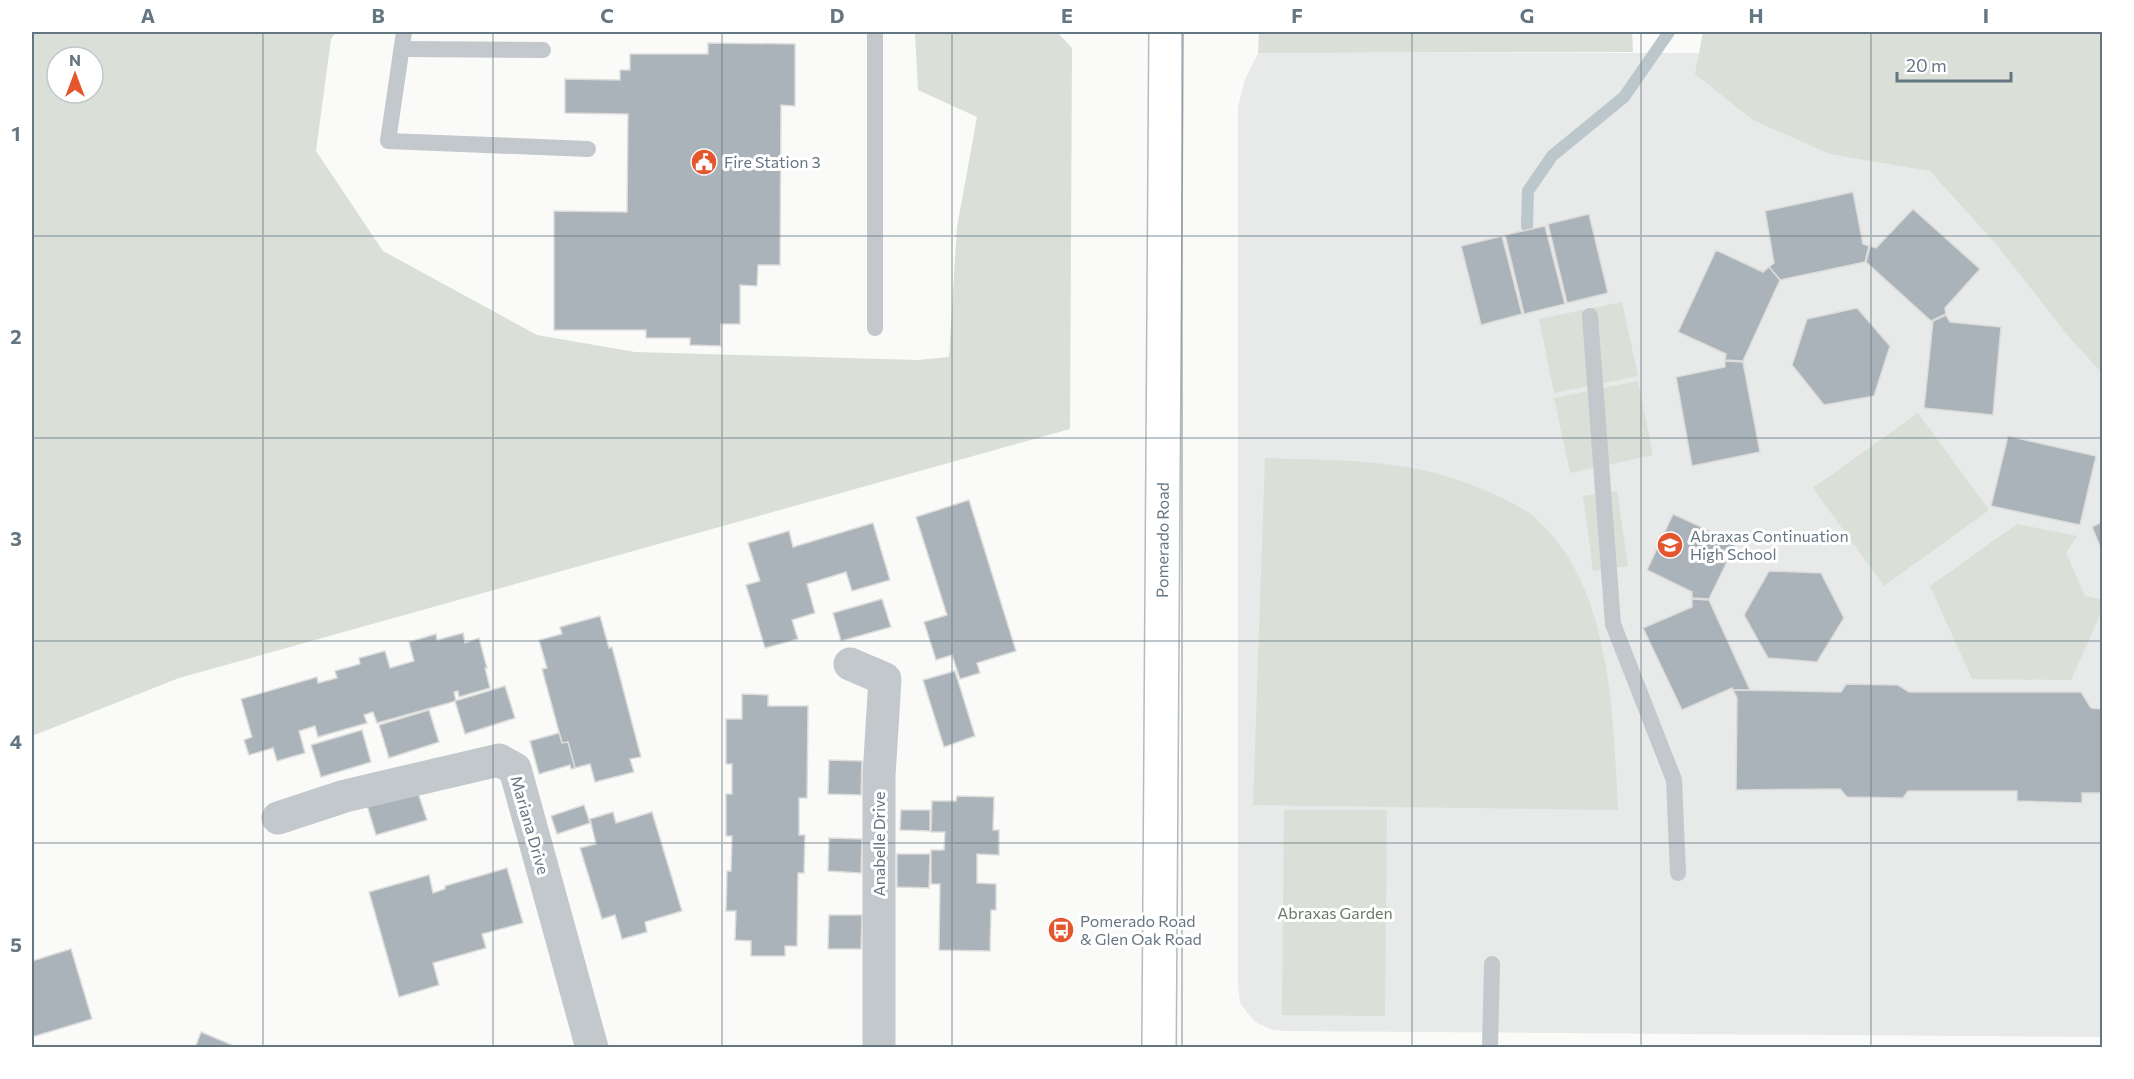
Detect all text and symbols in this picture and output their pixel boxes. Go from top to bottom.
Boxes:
text: A [141,3,155,27]
text: B [371,3,385,27]
text: C [600,3,614,27]
text: D [830,3,844,27]
text: E [1061,3,1073,27]
text: F [1291,3,1303,27]
text: G [1520,3,1534,27]
text: H [1749,3,1764,27]
text: I [1983,3,1989,27]
north arrow [45,45,105,105]
scale bar [1897,45,2011,83]
text: N [69,50,81,69]
text: 20 m [1906,54,1947,76]
text: 1 [11,121,21,145]
public building icon: Fire Station 3 [689,147,719,177]
place label: Fire Station 3 [724,152,821,171]
text: 2 [10,324,22,348]
street label: Pomerado Road [1152,482,1172,598]
text: 3 [10,526,22,550]
place label: Abraxas Continuation High School [1690,526,1849,563]
school or university icon: Abraxas Continuation High School [1655,530,1685,560]
text: 4 [10,729,22,753]
street label: Mariana Drive [507,773,554,876]
street label: Anabelle Drive [869,792,888,896]
park label: Abraxas Garden [1277,903,1393,922]
place label: Pomerado Road & Glen Oak Road [1080,911,1202,948]
bus stop icon: Pomerado Road & Glen Oak Road [1046,915,1076,945]
text: 5 [10,932,22,956]

